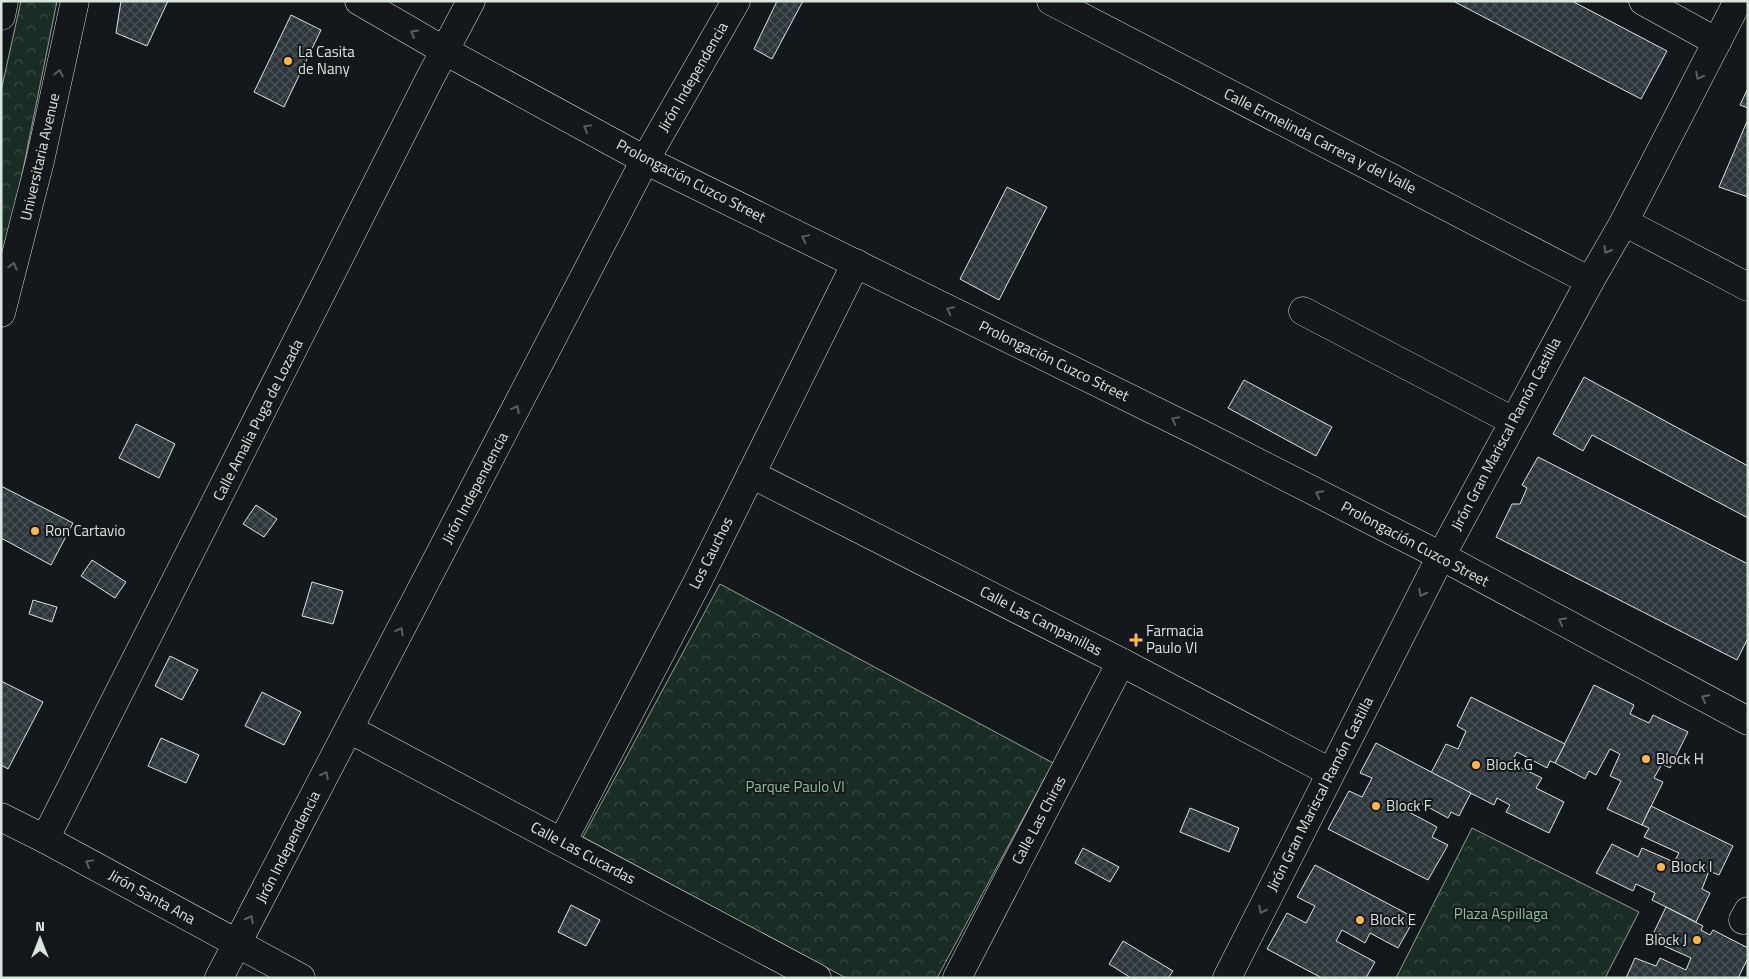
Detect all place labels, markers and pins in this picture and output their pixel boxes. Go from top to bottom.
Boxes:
place label: La Casita de Nany [298,40,355,80]
marker: La Casita de Nany [282,55,294,67]
place label: Ron Cartavio [45,519,125,542]
marker: Ron Cartavio [29,525,41,537]
place label: Farmacia Paulo VI [1146,619,1204,659]
marker: Farmacia Paulo VI [1130,634,1142,646]
place label: Block H [1656,747,1704,770]
place label: Block G [1486,753,1533,776]
marker: Block H [1640,753,1652,765]
marker: Block G [1470,759,1482,771]
place label: Block F [1386,794,1432,817]
marker: Block F [1370,800,1382,812]
place label: Block I [1671,855,1712,878]
marker: Block I [1655,861,1667,873]
place label: Block E [1370,908,1416,931]
marker: Block E [1354,914,1366,926]
place label: Block J [1645,928,1687,951]
marker: Block J [1691,934,1703,946]

